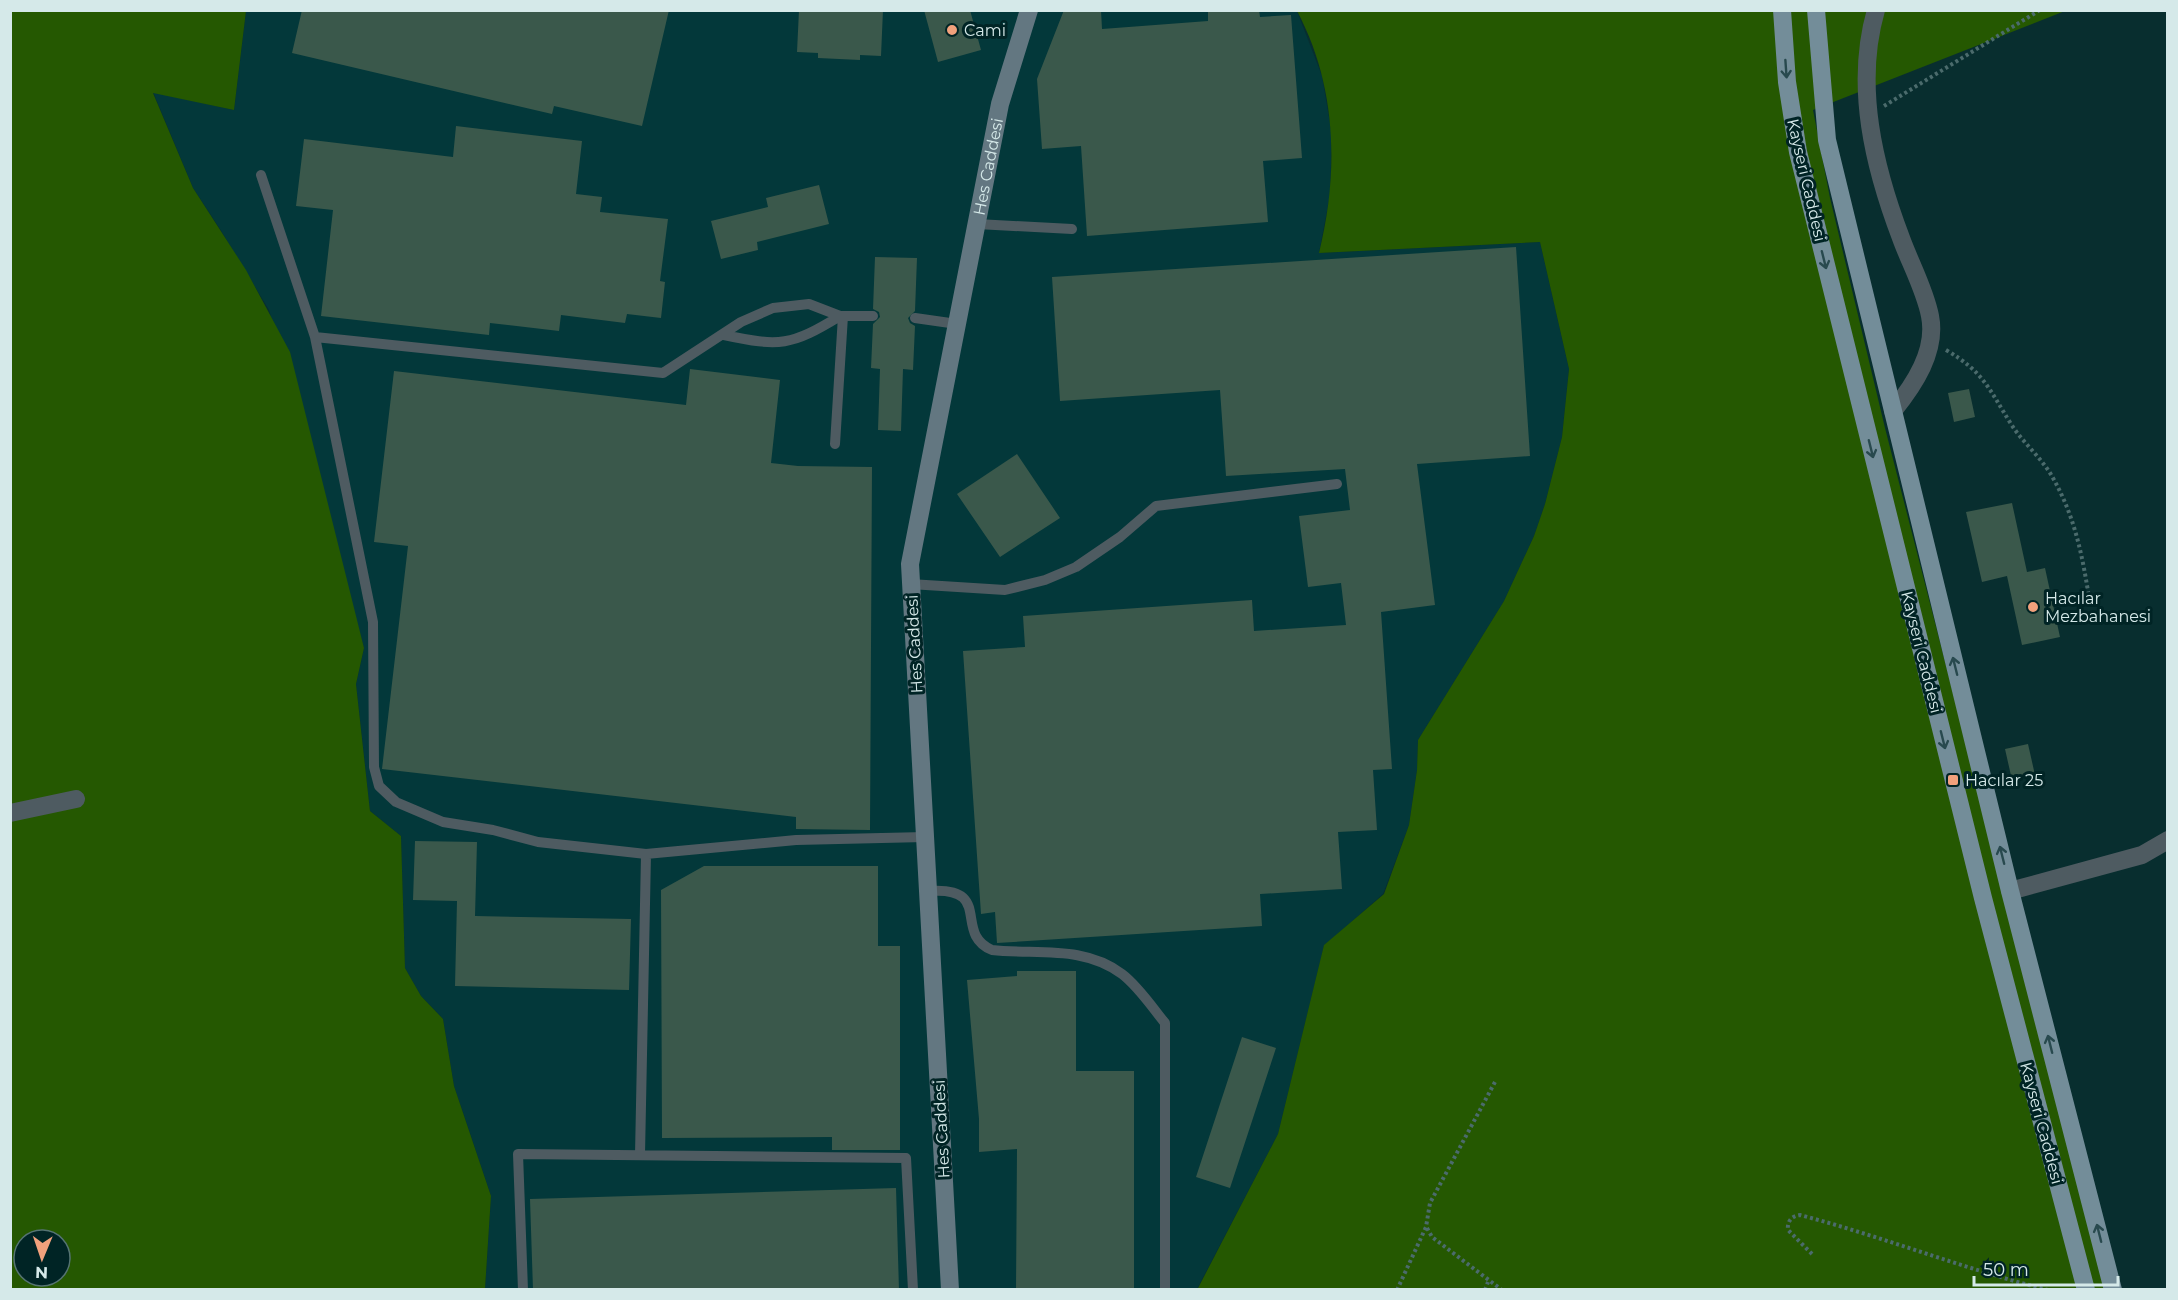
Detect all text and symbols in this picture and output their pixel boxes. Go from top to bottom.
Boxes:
place label: Cami [964,21,1006,40]
marker: Cami [945,23,959,37]
one-way arrow [1780,58,1791,78]
street label: Hes Caddesi [969,116,1007,217]
street label: Kayseri Caddesi [1783,117,1830,243]
one-way arrow [1819,250,1831,269]
one-way arrow [1866,439,1878,458]
street label: Kayseri Caddesi [1897,589,1946,715]
place label: Hacılar Mezbahanesi [2045,589,2151,626]
street label: Hes Caddesi [902,594,927,694]
marker: Hacılar Mezbahanesi [2026,600,2040,614]
one-way arrow [1949,656,1961,675]
one-way arrow [1938,730,1950,749]
place label: Hacılar 25 [1965,771,2043,790]
marker: Hacılar 25 [1946,773,1960,787]
one-way arrow [1995,846,2007,865]
one-way arrow [2043,1035,2055,1054]
street label: Kayseri Caddesi [2016,1060,2067,1186]
street label: Hes Caddesi [929,1079,954,1179]
one-way arrow [2092,1224,2104,1243]
north arrow [12,1228,72,1288]
scale bar [1974,1249,2118,1287]
text: 50 m [1983,1259,2029,1281]
text: N [35,1263,48,1282]

